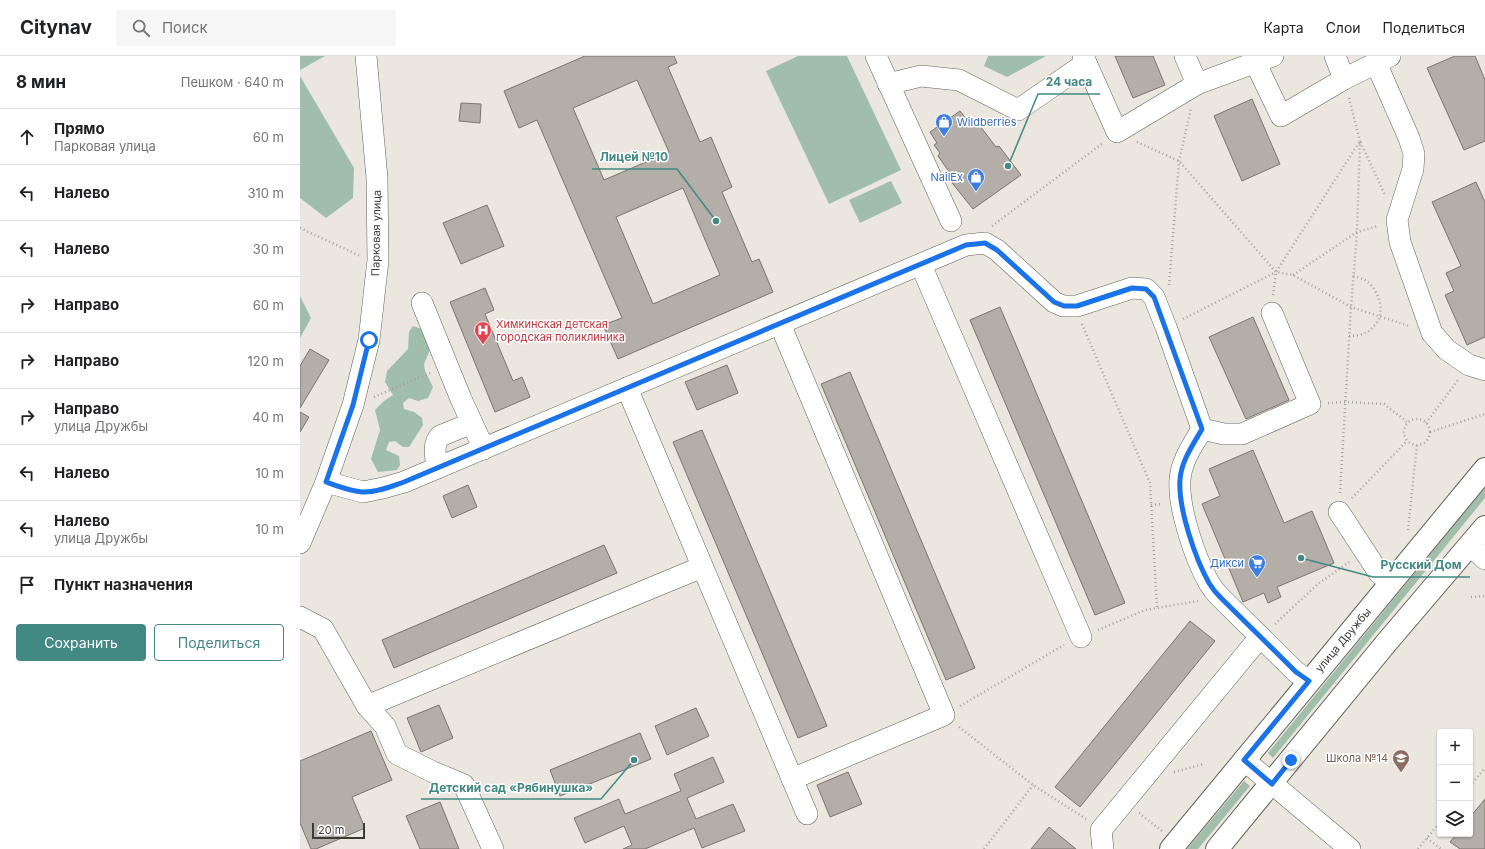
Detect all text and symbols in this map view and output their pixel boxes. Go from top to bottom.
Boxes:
search box [116,10,396,46]
text: Citynav [20,16,92,39]
icon: search [130,17,152,39]
text: Поиск [162,18,208,37]
text: Карта [1263,19,1304,36]
text: Слои [1326,19,1361,36]
text: Поделиться [1383,19,1465,36]
callout: 24 часа [1038,70,1100,94]
text: 8 мин [16,72,66,92]
text: Пешком · 640 m [181,74,284,90]
text: 24 часа [1046,74,1092,89]
shop icon: Wildberries [934,112,954,137]
place label: Wildberries [957,115,1017,129]
text: Прямо [54,119,105,138]
icon: ahead [16,126,38,148]
text: 60 m [253,129,284,145]
text: Парковая улица [54,138,156,154]
callout: Лицей №10 [592,145,677,169]
text: Лицей №10 [600,149,668,164]
shop icon: NailEx [966,167,986,192]
place label: NailEx [931,170,963,184]
icon: left [16,182,38,204]
text: Налево [54,183,110,202]
text: 310 m [247,185,284,201]
street label: Парковая улица [368,190,384,276]
icon: left [16,238,38,260]
text: Налево [54,239,110,258]
text: 30 m [253,241,284,257]
icon: right [16,294,38,316]
text: Направо [54,295,119,314]
text: 60 m [253,297,284,313]
place label: Химкинская детская городская поликлиника [496,317,625,344]
hospital icon: Химкинская детская городская поликлиника [473,320,493,345]
route start [360,331,378,349]
icon: right [16,350,38,372]
text: Направо [54,351,119,370]
text: 120 m [248,353,284,369]
text: Направо [54,399,119,418]
icon: right [16,406,38,428]
text: 40 m [252,409,284,425]
text: улица Дружбы [54,418,148,434]
icon: left [16,462,38,484]
text: Налево [54,463,110,482]
text: 10 m [255,465,284,481]
text: Налево [54,511,110,530]
icon: left [16,518,38,540]
text: 10 m [255,521,284,537]
text: улица Дружбы [54,530,148,546]
supermarket icon: Дикси [1247,553,1267,578]
callout: Русский Дом [1373,553,1470,577]
place label: Дикси [1210,556,1244,570]
text: Русский Дом [1380,557,1462,572]
icon: arrive [16,574,38,596]
text: Пункт назначения [54,575,193,594]
street label: улица Дружбы [1312,605,1374,675]
button: Сохранить [16,624,146,661]
button: Поделиться [154,624,284,661]
map controls [1437,729,1473,837]
button: + [1437,729,1473,765]
school or university icon: Школа №14 [1391,748,1411,773]
route end [1282,751,1300,769]
place label: Школа №14 [1326,751,1388,765]
button: − [1437,765,1473,801]
callout: Детский сад «Рябинушка» [421,775,601,799]
text: Детский сад «Рябинушка» [429,780,593,795]
button: layers [1437,801,1473,837]
scale bar [312,821,365,840]
text: 20 m [318,823,344,837]

